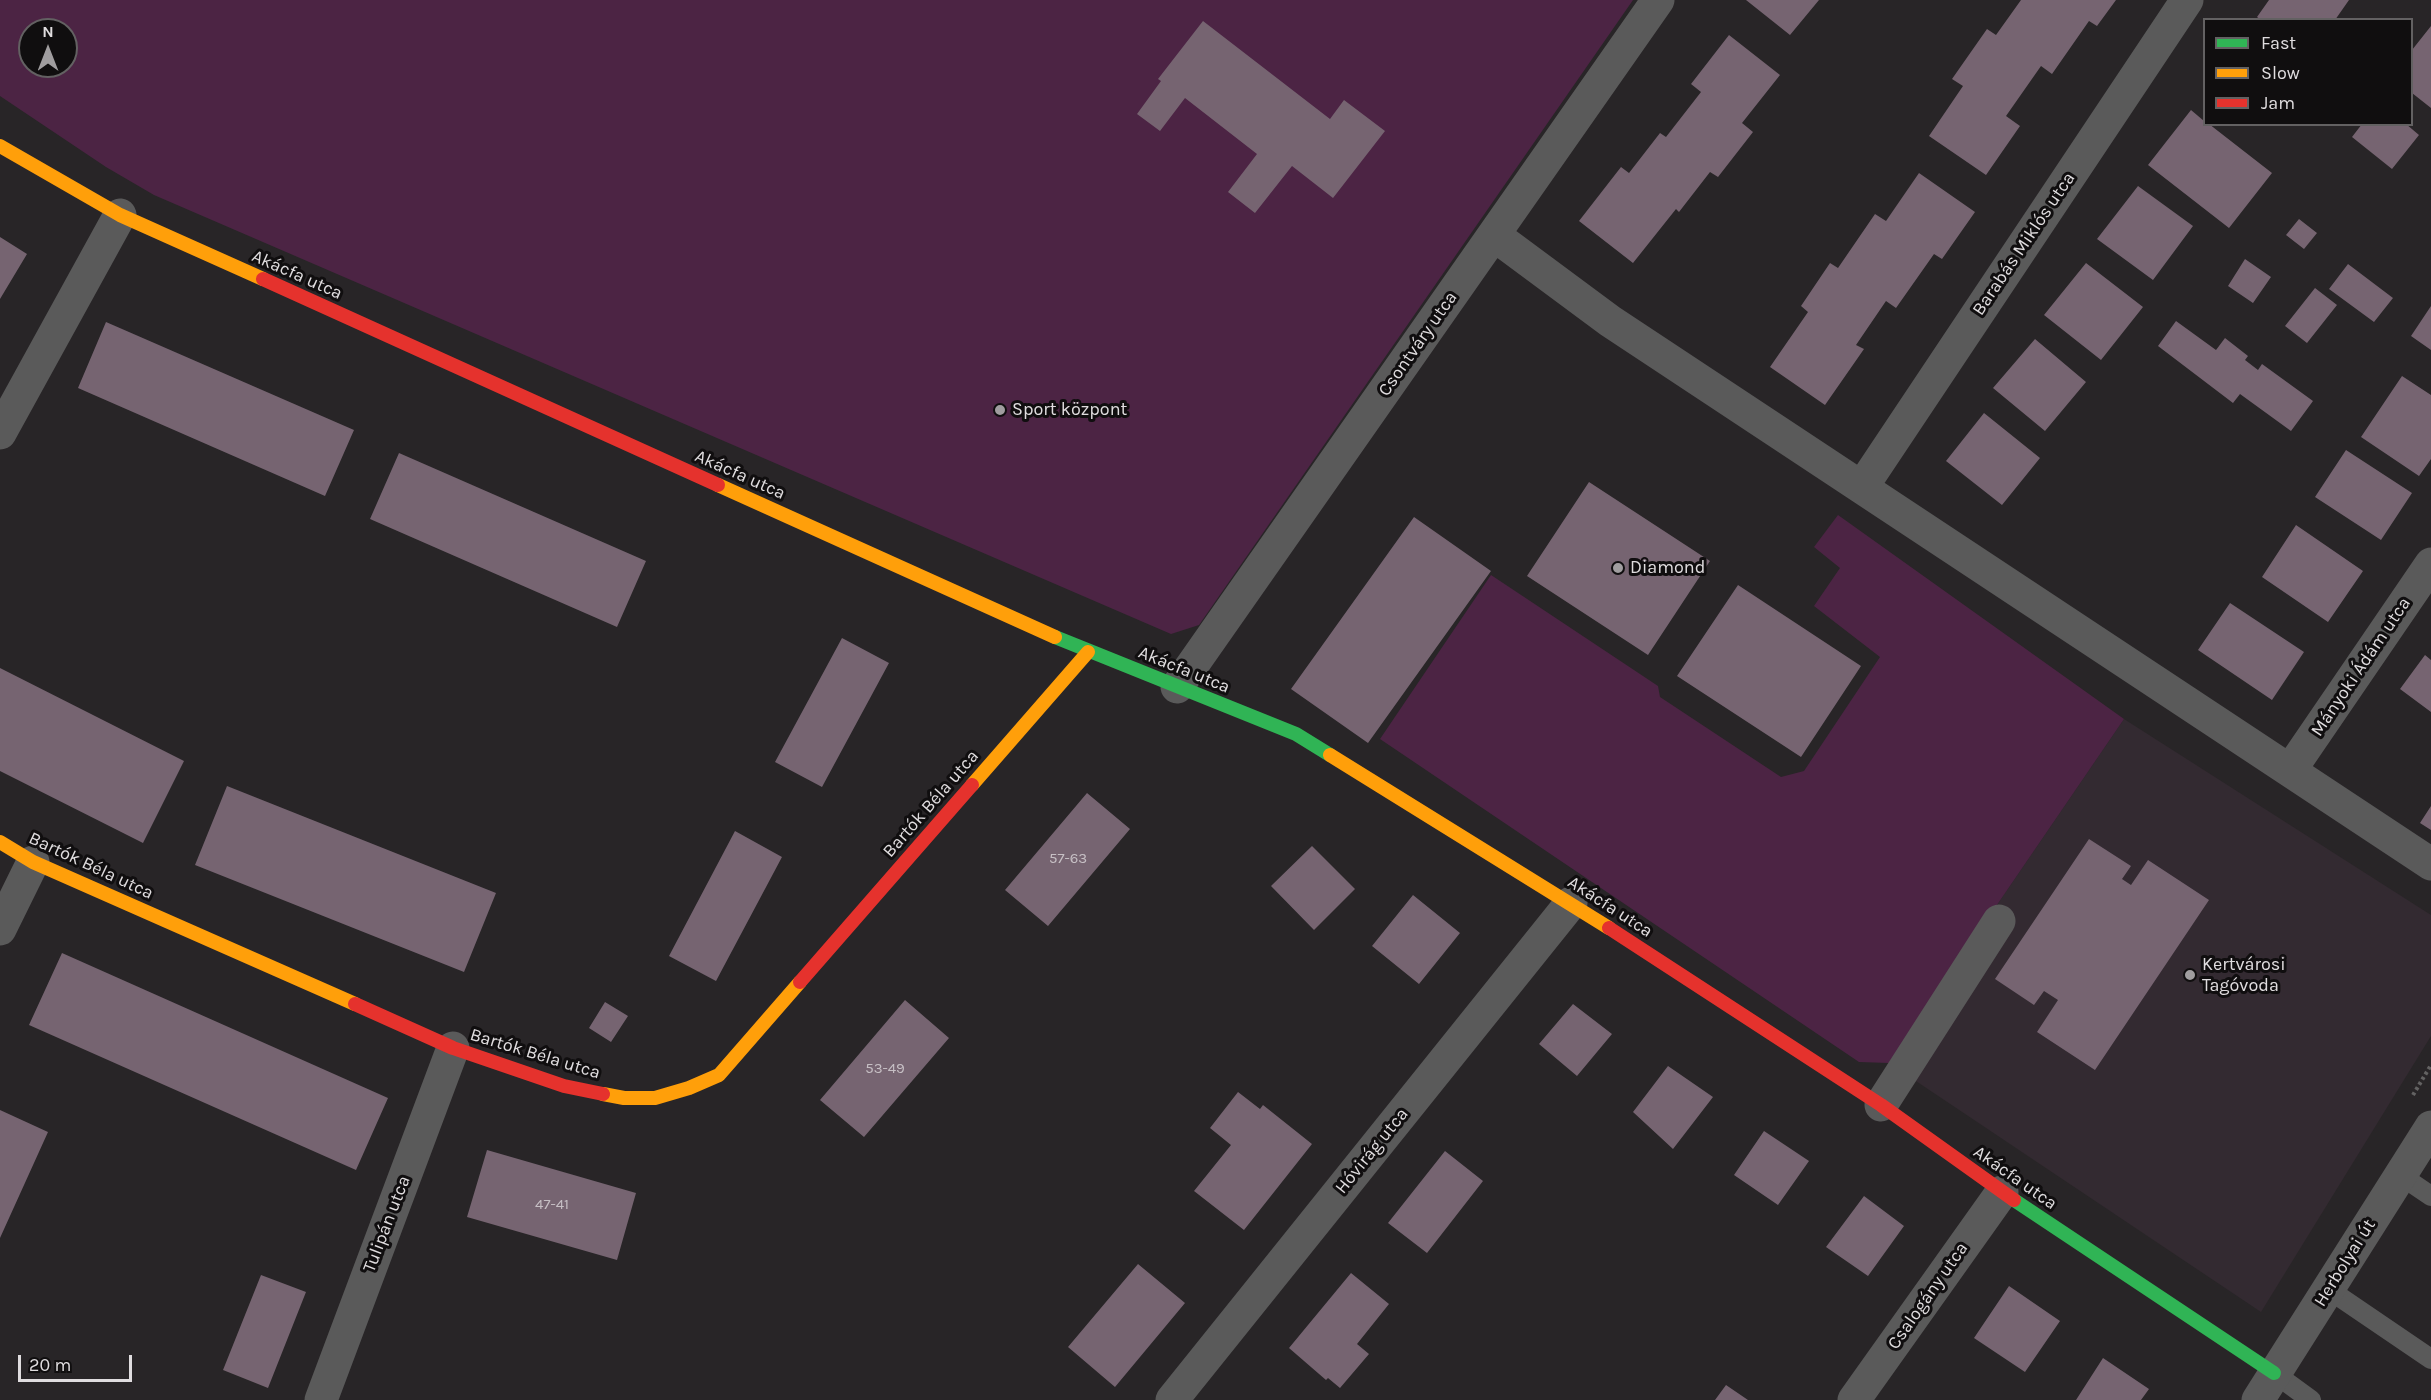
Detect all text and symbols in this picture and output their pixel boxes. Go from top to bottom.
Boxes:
north arrow [18,18,78,78]
legend [2203,18,2413,126]
text: N [42,22,54,41]
text: Fast [2261,32,2296,54]
text: Slow [2261,62,2300,84]
text: Jam [2261,92,2295,114]
street label: Barabás Miklós utca [1968,168,2080,320]
street label: Akácfa utca [248,245,346,305]
street label: Csontváry utca [1374,287,1462,401]
place label: Sport központ [1012,399,1127,421]
marker: Sport központ [993,403,1007,417]
street label: Akácfa utca [691,445,789,505]
place label: Diamond [1630,557,1705,579]
marker: Diamond [1611,561,1625,575]
street label: Mányoki Ádám utca [2306,593,2416,741]
street label: Akácfa utca [1135,642,1233,698]
street label: Bartók Béla utca [879,746,983,862]
street label: Bartók Béla utca [25,828,157,904]
house number: 57-63 [1049,850,1087,868]
street label: Akácfa utca [1563,872,1657,942]
place label: Kertvárosi Tagóvoda [2202,954,2286,996]
marker: Kertvárosi Tagóvoda [2183,968,2197,982]
street label: Bartók Béla utca [467,1024,603,1084]
house number: 53-49 [865,1060,905,1078]
street label: Hóvirág utca [1331,1104,1413,1198]
street label: Akácfa utca [1969,1141,2061,1215]
street label: Tulipán utca [359,1173,415,1275]
house number: 47-41 [535,1196,569,1214]
street label: Herbolyai út [2310,1215,2380,1311]
street label: Csalogány utca [1883,1238,1973,1354]
scale bar [21,1343,135,1381]
text: 20 m [29,1354,71,1376]

